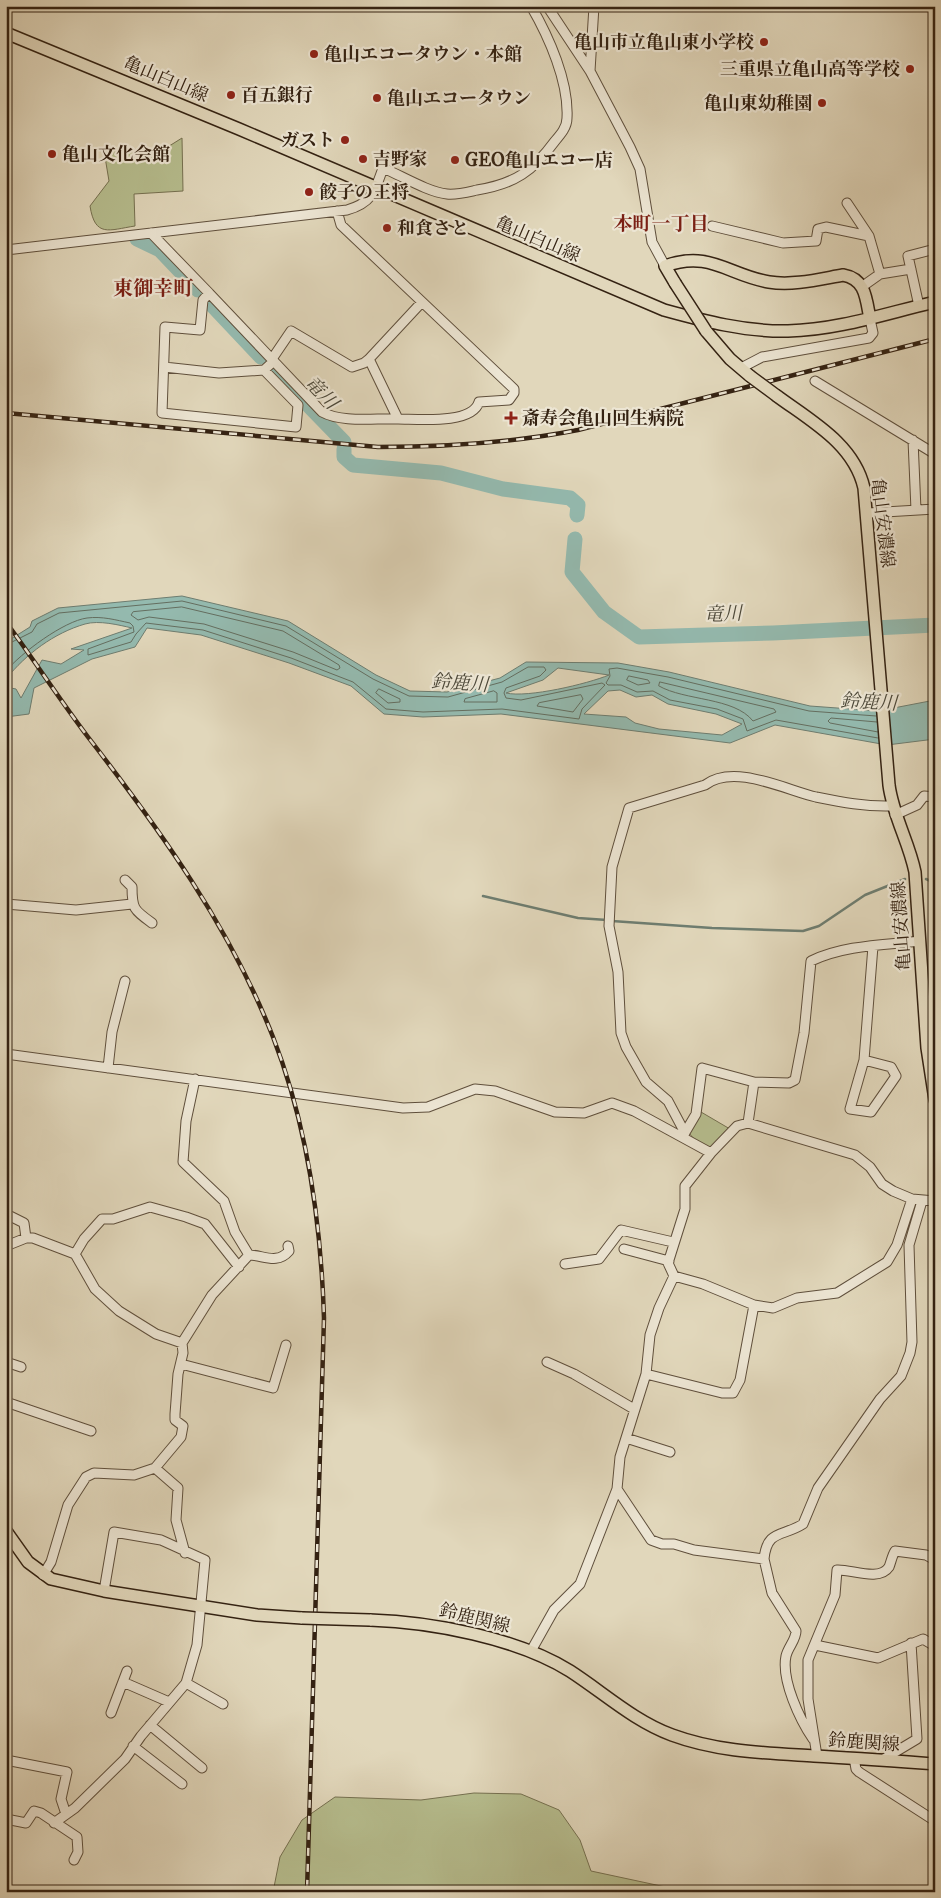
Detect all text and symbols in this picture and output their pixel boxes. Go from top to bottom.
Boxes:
place label: 亀山市立亀山東小学校 [574,31,754,53]
marker: 亀山市立亀山東小学校 [758,36,770,48]
place label: 亀山エコータウン・本館 [324,43,522,65]
marker: 亀山エコータウン・本館 [308,48,320,60]
street label: 亀山白山線 [120,51,212,107]
place label: 三重県立亀山高等学校 [720,58,900,80]
marker: 三重県立亀山高等学校 [904,63,916,75]
place label: 百五銀行 [241,84,313,106]
place label: 亀山エコータウン [387,87,531,109]
marker: 百五銀行 [225,89,237,101]
marker: 亀山エコータウン [371,92,383,104]
place label: 亀山東幼稚園 [704,92,812,114]
marker: 亀山東幼稚園 [816,97,828,109]
place label: ガスト [281,129,335,151]
marker: ガスト [339,134,351,146]
place label: 亀山文化会館 [62,143,170,165]
marker: 亀山文化会館 [46,148,58,160]
place label: 吉野家 [373,148,427,170]
place label: GEO亀山エコー店 [465,149,613,171]
marker: 吉野家 [357,153,369,165]
marker: GEO亀山エコー店 [449,154,461,166]
place label: 餃子の王将 [319,181,409,203]
marker: 餃子の王将 [303,186,315,198]
street label: 亀山白山線 [492,211,584,267]
district label: 本町一丁目 [613,212,709,235]
place label: 和食さと [397,217,469,239]
marker: 和食さと [381,222,393,234]
district label: 東御幸町 [113,276,194,300]
water label: 竜川 [300,371,344,415]
place label: 斎寿会亀山回生病院 [522,407,684,429]
marker: 斎寿会亀山回生病院 [504,411,518,425]
street label: 亀山安濃線 [867,477,899,569]
water label: 竜川 [704,601,744,626]
water label: 鈴鹿川 [431,669,491,696]
water label: 鈴鹿川 [840,689,900,715]
street label: 亀山安濃線 [887,880,915,972]
street label: 鈴鹿関線 [437,1599,513,1637]
street label: 鈴鹿関線 [827,1729,901,1755]

